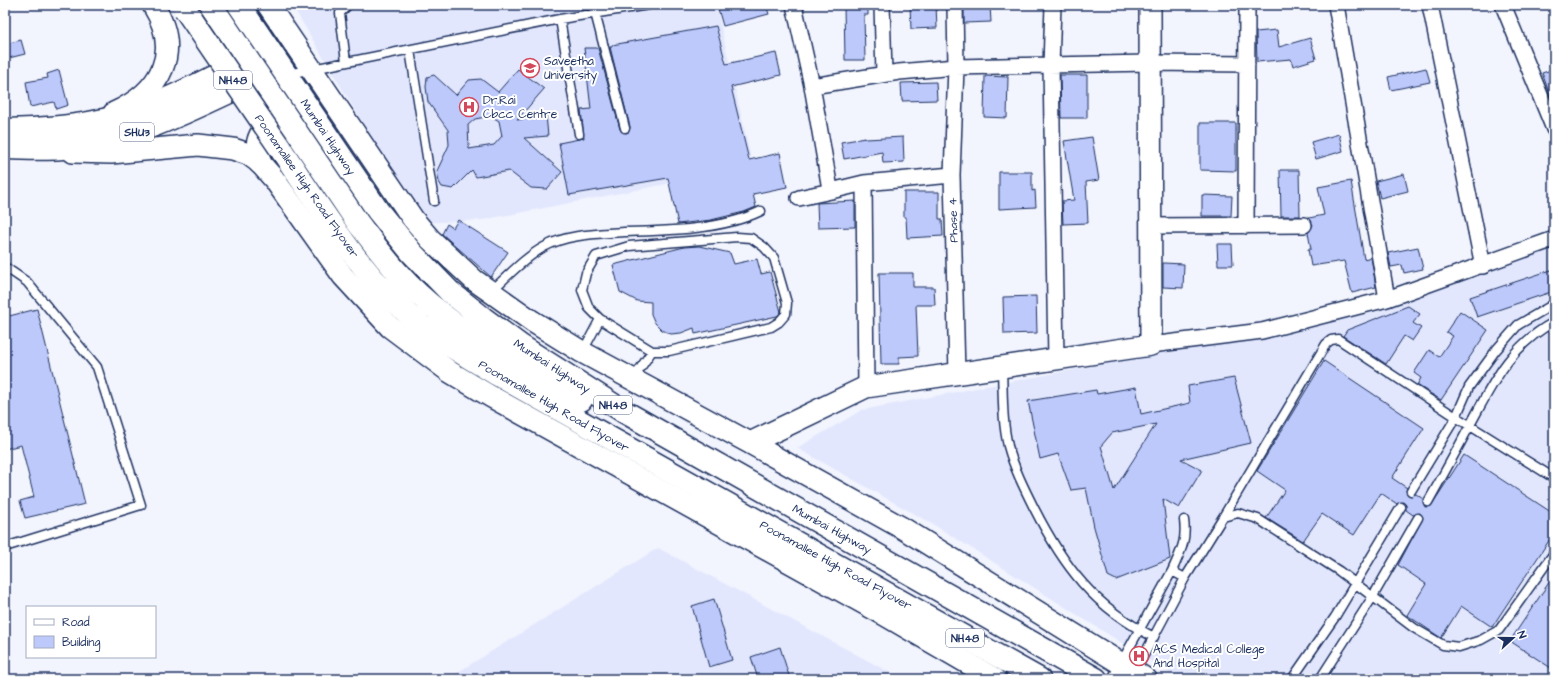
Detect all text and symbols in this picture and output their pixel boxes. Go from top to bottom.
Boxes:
place label: Saveetha University [544,53,598,85]
school or university icon: Saveetha University [519,57,541,79]
road number: NH48 [214,71,252,89]
place label: Dr.Rai Cbcc Centre [483,92,558,123]
street label: Mumbai Highway [295,96,360,180]
hospital icon: Dr.Rai Cbcc Centre [458,96,480,118]
street label: Poonamallee High Road Flyover [250,111,363,262]
road number: SHU3 [120,123,154,141]
street label: Phase 4 [944,197,963,243]
street label: Mumbai Highway [509,335,594,399]
street label: Poonamallee High Road Flyover [475,356,633,458]
road number: NH48 [594,396,632,414]
street label: Mumbai Highway [788,501,875,559]
street label: Poonamallee High Road Flyover [756,516,915,616]
legend [26,606,156,658]
text: Road [62,614,90,631]
north arrow [1493,618,1533,658]
road number: NH48 [946,629,984,647]
text: N [1514,629,1530,641]
text: Building [62,634,100,652]
place label: ACS Medical College And Hospital [1153,641,1265,672]
hospital icon: ACS Medical College And Hospital [1128,645,1150,667]

